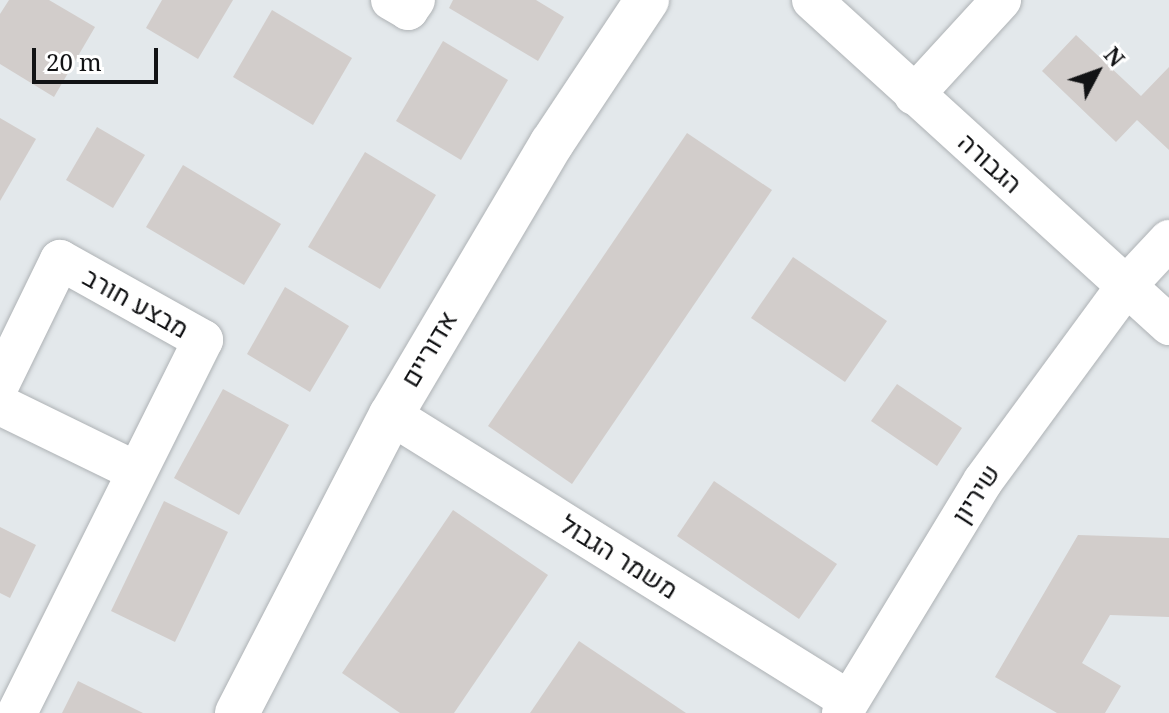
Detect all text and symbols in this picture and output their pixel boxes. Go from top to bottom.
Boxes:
scale bar [36,32,162,82]
north arrow [1057,32,1137,112]
text: N [1098,40,1132,73]
text: 20 m [46,45,102,78]
street label: הגבורה [952,126,1028,200]
street label: מבצע חורב [78,261,194,345]
street label: אדוריים [394,305,464,393]
street label: שיריון [945,459,1007,529]
street label: משמר הגבול [554,508,684,606]

